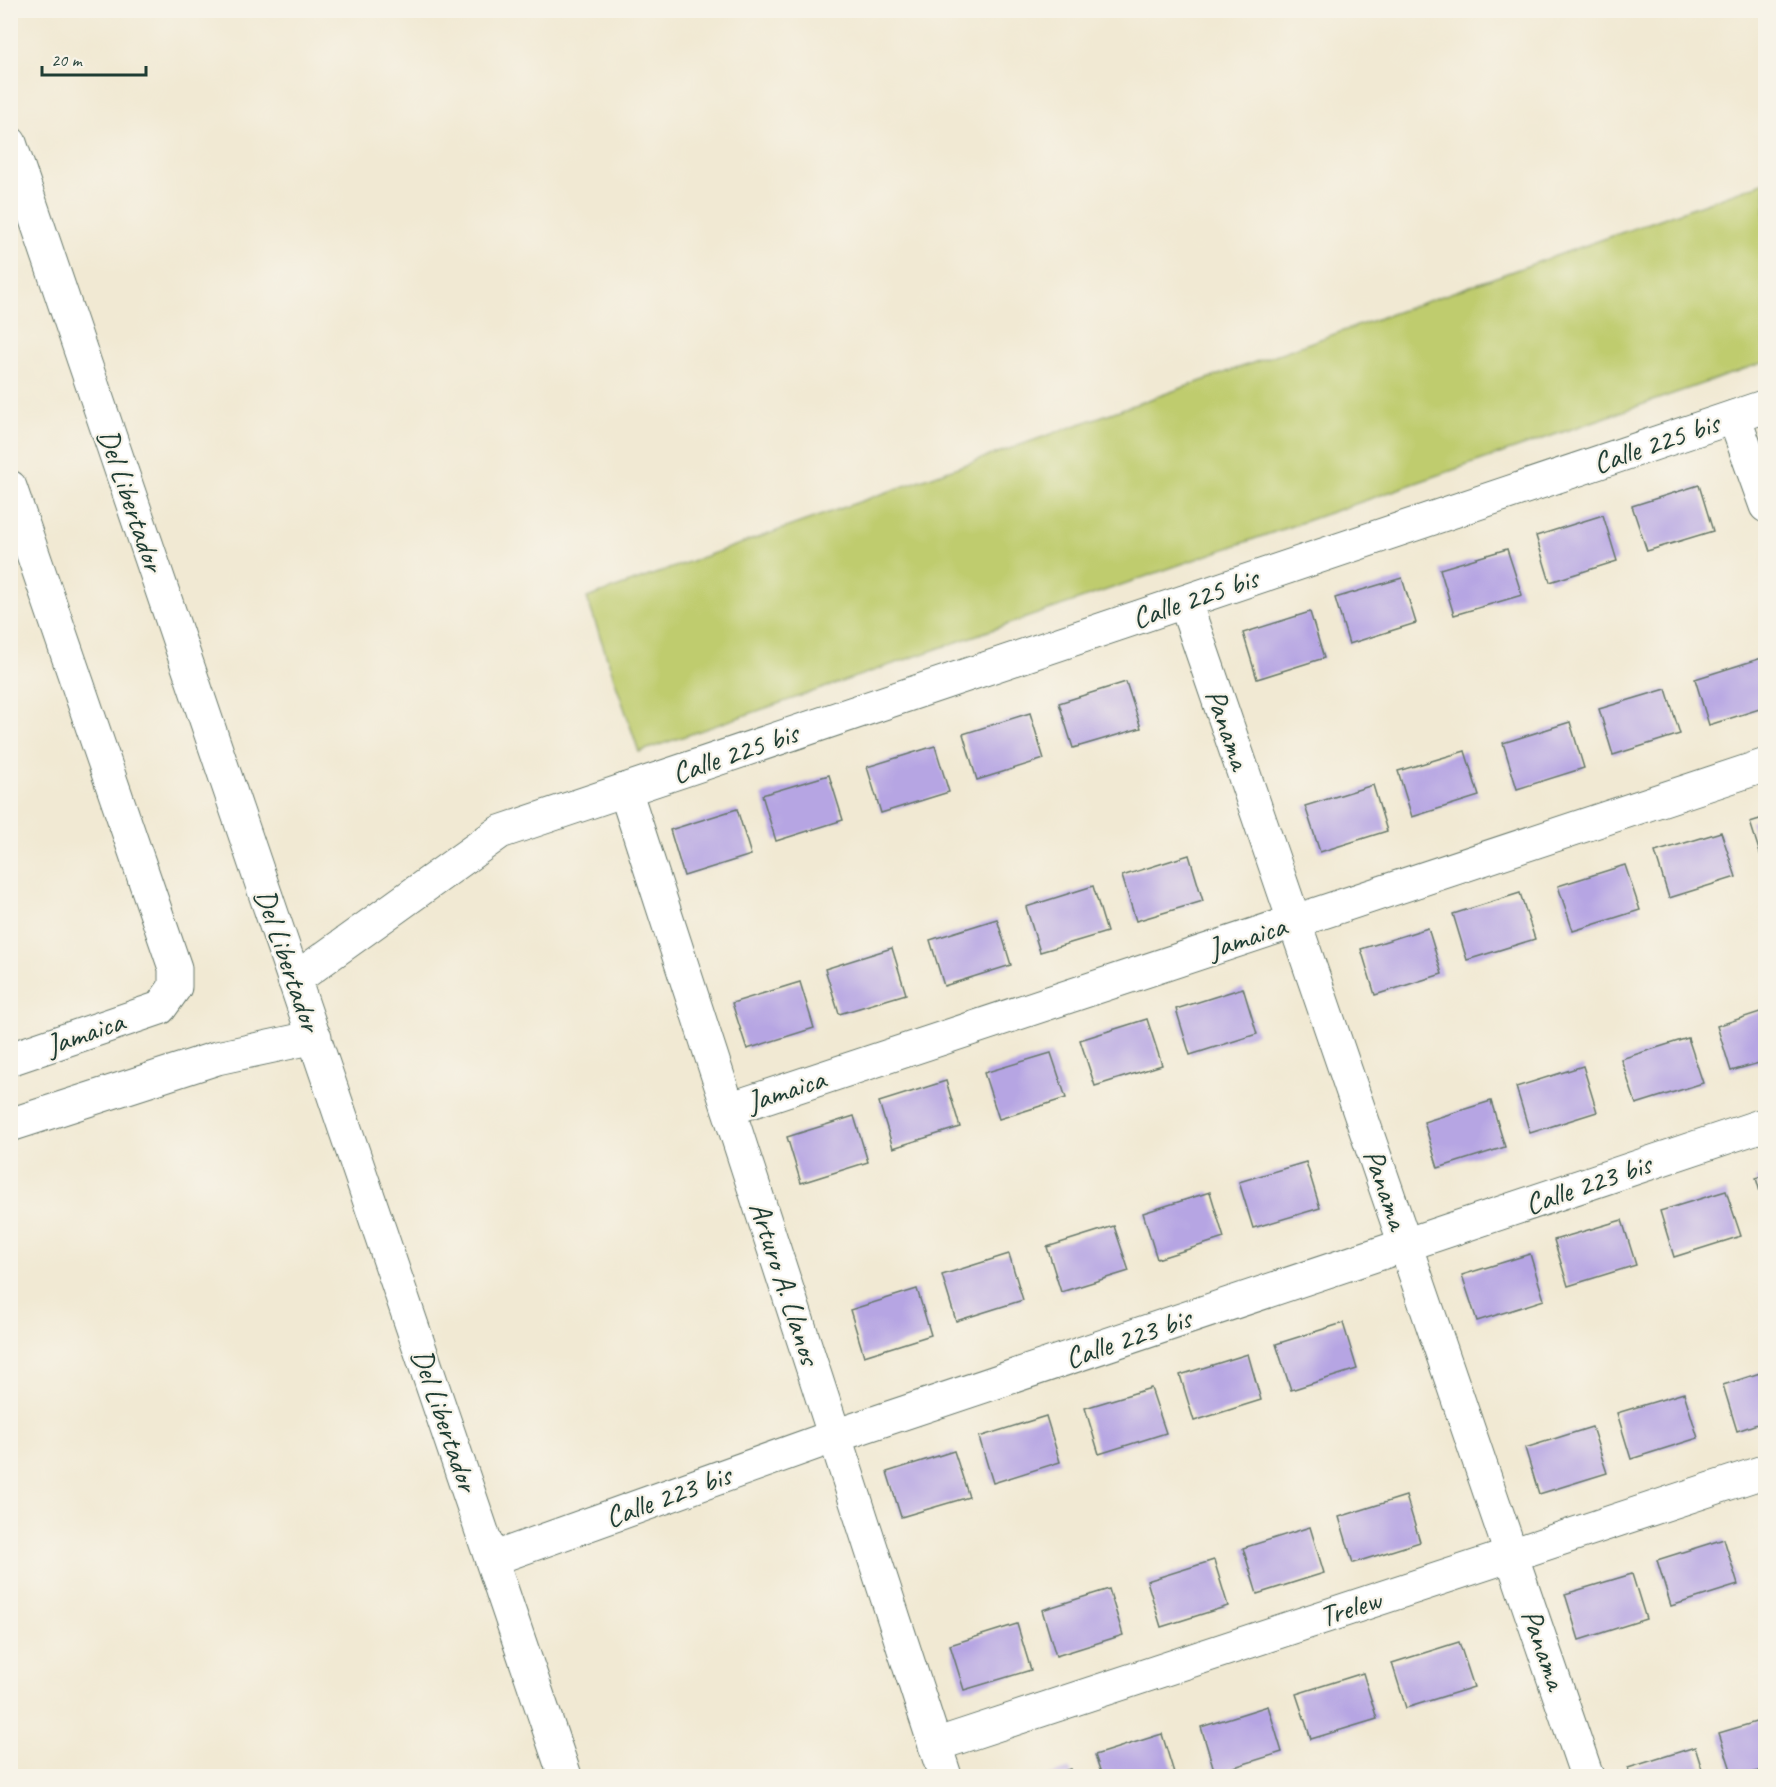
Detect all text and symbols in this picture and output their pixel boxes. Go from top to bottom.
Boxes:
scale bar [42,39,146,77]
text: 20 m [51,49,84,71]
street label: Calle 225 bis [1588,403,1727,482]
street label: Del Libertador [89,424,174,578]
street label: Calle 225 bis [1127,558,1266,637]
street label: Panama [1197,684,1260,777]
street label: Calle 225 bis [667,713,806,792]
street label: Del Libertador [246,884,331,1038]
street label: Jamaica [1201,906,1293,968]
street label: Jamaica [39,1001,131,1065]
street label: Jamaica [740,1059,832,1121]
street label: Panama [1355,1144,1418,1237]
street label: Calle 223 bis [1520,1144,1659,1223]
street label: Arturo A. Llanos [741,1197,830,1372]
street label: Calle 223 bis [1060,1298,1199,1377]
street label: Del Libertador [403,1344,488,1498]
street label: Calle 223 bis [600,1455,739,1536]
street label: Trelew [1315,1580,1388,1636]
street label: Panama [1513,1604,1576,1697]

